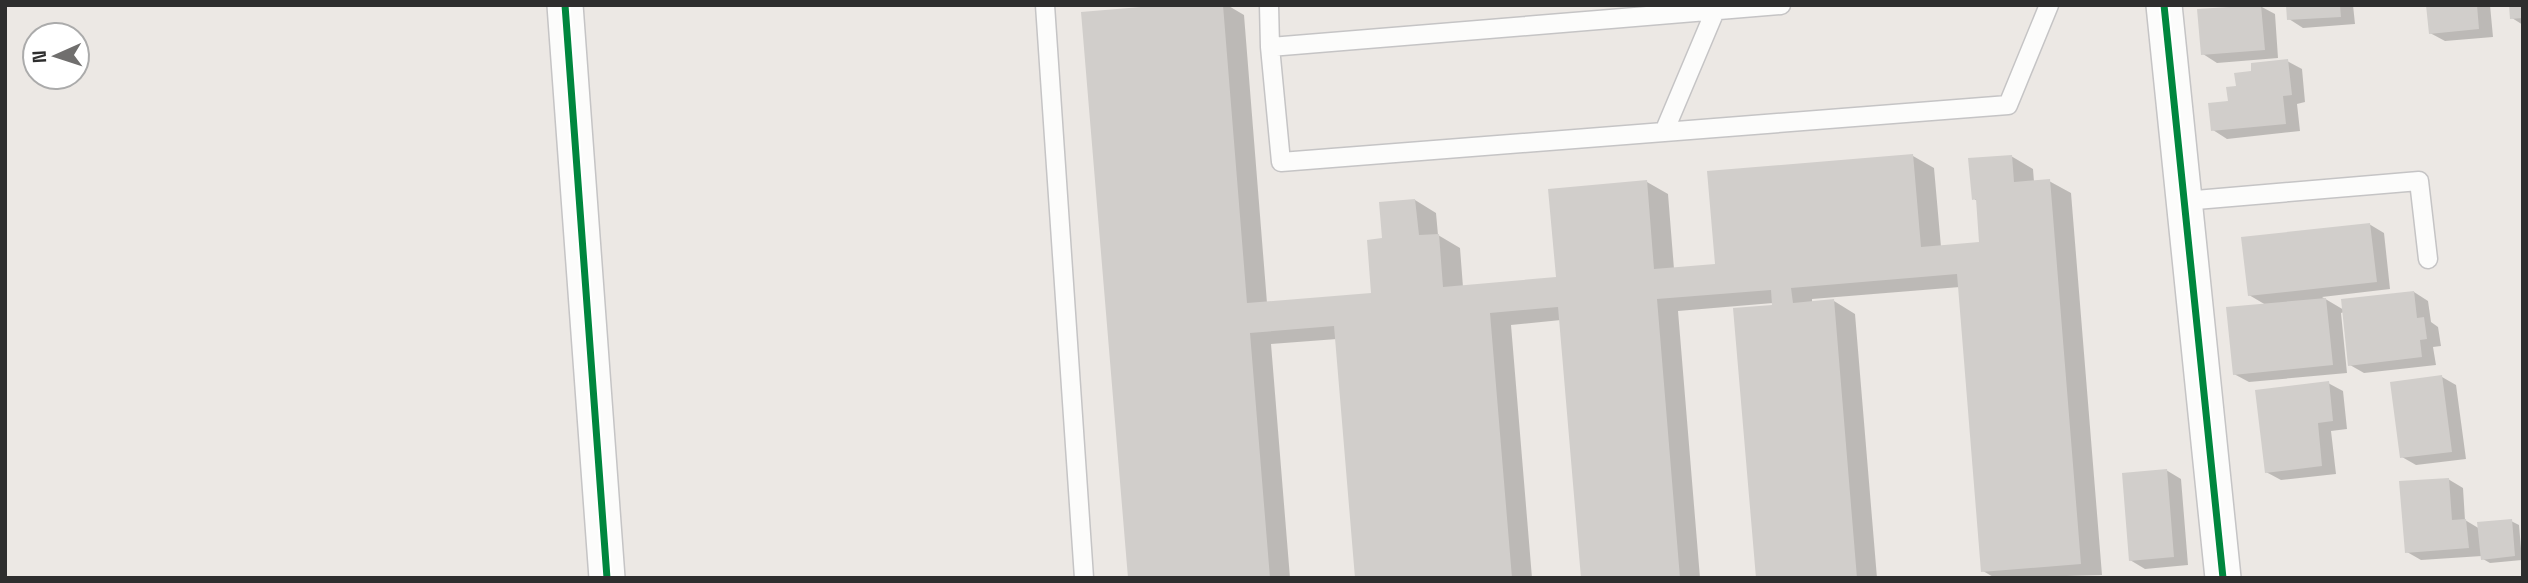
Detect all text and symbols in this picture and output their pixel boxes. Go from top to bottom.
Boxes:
north arrow [21,21,91,91]
text: N [27,50,52,64]

